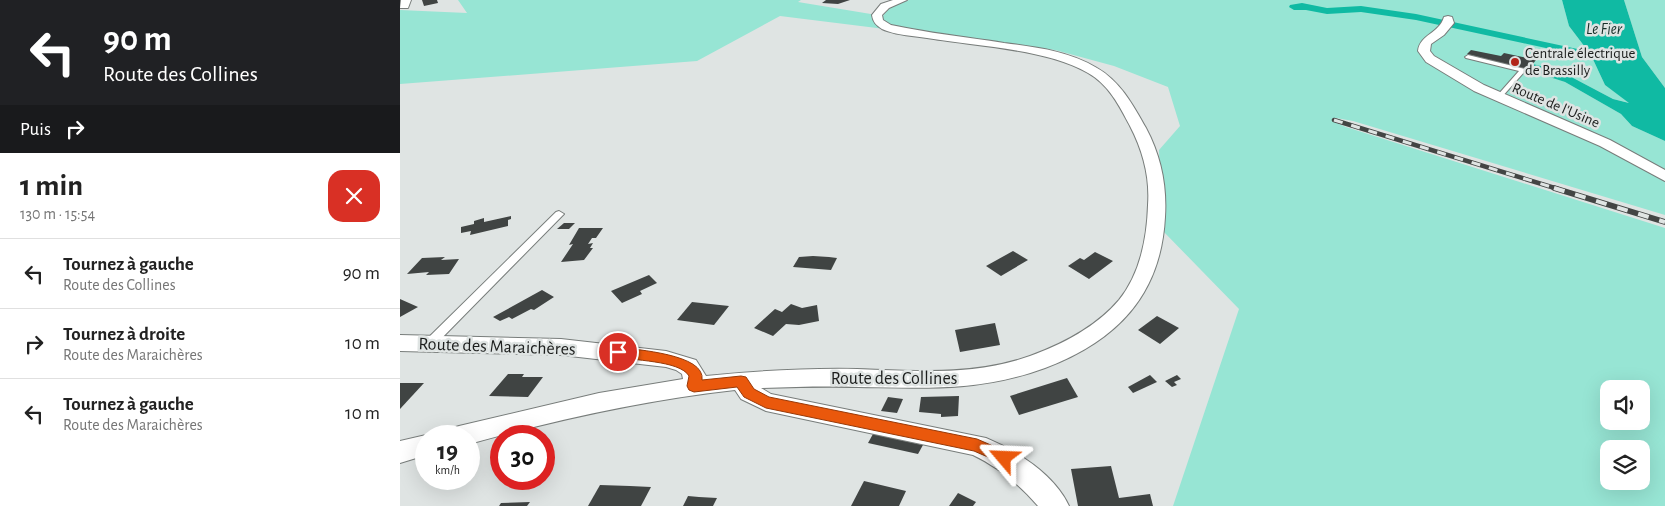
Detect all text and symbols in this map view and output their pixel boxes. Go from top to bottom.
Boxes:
icon: left [20,20,85,85]
water label: Le Fier [1586,21,1623,37]
text: 90 m [103,22,172,57]
place label: Centrale électrique de Brassilly [1525,46,1636,78]
marker: Centrale électrique de Brassilly [1509,56,1521,68]
text: Route des Collines [103,63,258,85]
street label: Route de l'Usine [1510,80,1602,131]
icon: right [61,115,89,143]
text: Puis [20,120,51,139]
button: close [328,170,380,222]
text: 1 min [20,171,83,201]
text: 130 m · 15:54 [20,206,95,222]
text: Tournez à gauche [63,255,194,274]
icon: left [20,260,48,288]
text: 90 m [343,264,380,283]
text: Route des Collines [63,277,176,293]
text: Tournez à droite [63,325,185,344]
icon: right [20,330,48,358]
pin [597,331,639,373]
text: 10 m [345,334,380,353]
street label: Route des Maraichères [418,335,576,359]
icon: arrive [604,338,632,366]
text: Route des Maraichères [63,347,203,363]
street label: Route des Collines [831,370,957,388]
map controls [1600,380,1650,490]
button: sound [1600,380,1650,430]
text: Tournez à gauche [63,395,194,414]
icon: left [20,400,48,428]
text: 10 m [345,404,380,423]
text: Route des Maraichères [63,417,203,433]
speed limit sign: 30 [490,425,555,490]
position arrow [977,431,1029,483]
text: 19 [437,439,458,464]
button: layers [1600,440,1650,490]
text: km/h [435,464,460,476]

